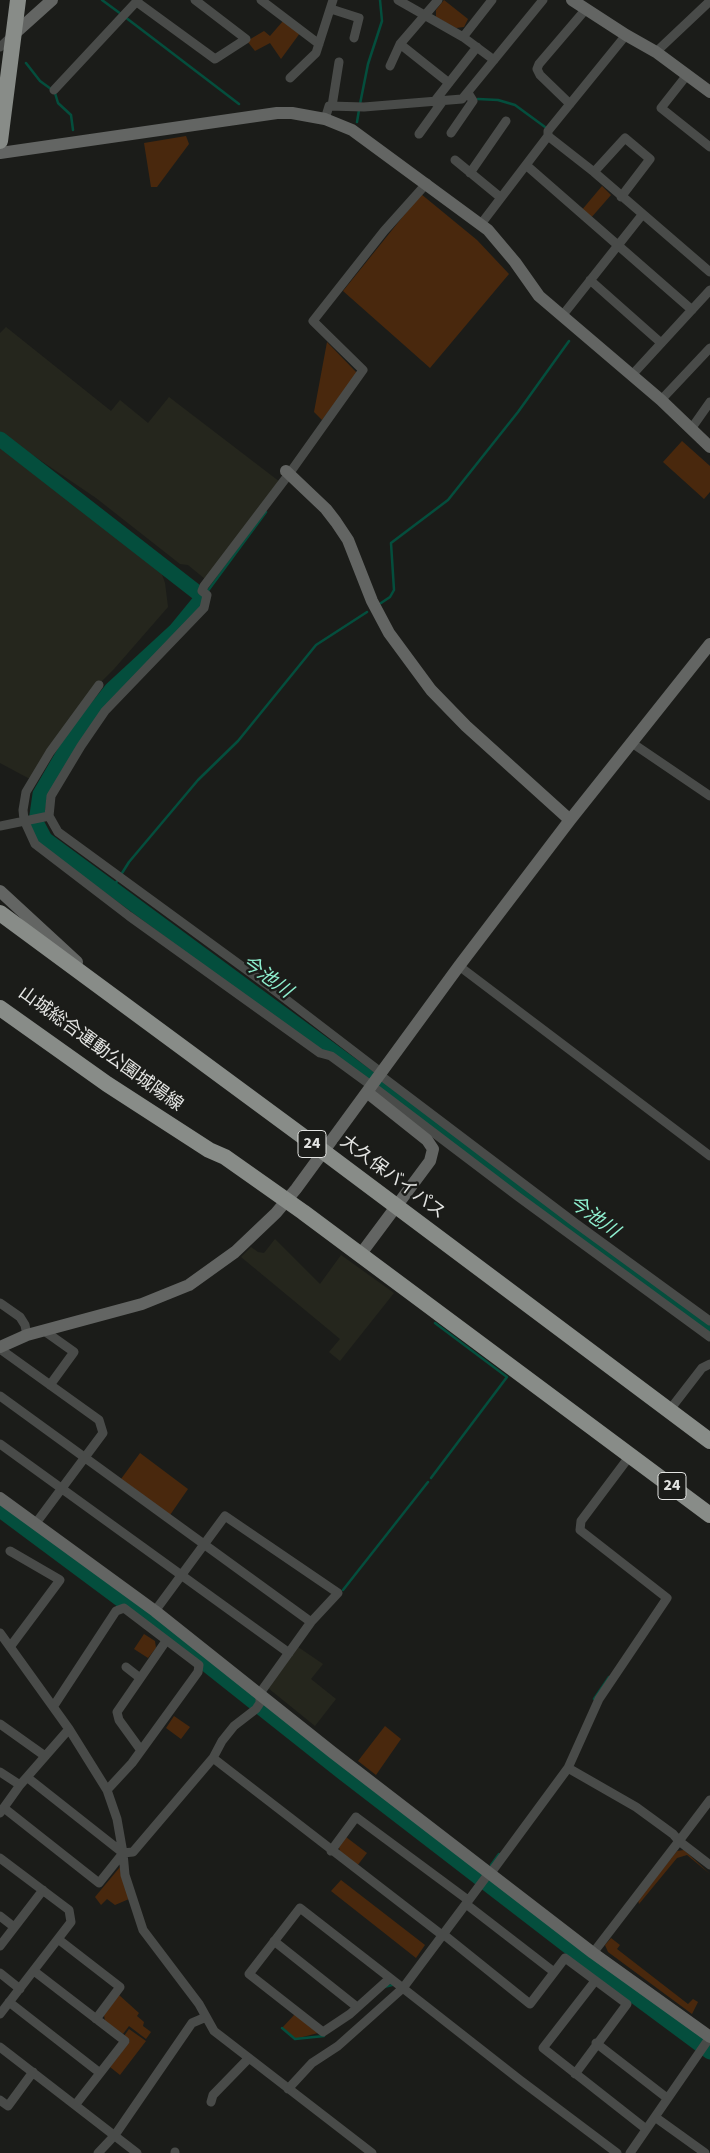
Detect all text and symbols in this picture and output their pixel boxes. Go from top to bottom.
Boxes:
water label: 今池川 [236,952,296,1004]
street label: 山城総合運動公園城陽線 [14,983,186,1117]
road number: 24 [298,1130,326,1158]
street label: 大久保バイパス [335,1131,449,1225]
water label: 今池川 [563,1192,623,1244]
road number: 24 [658,1472,686,1500]

